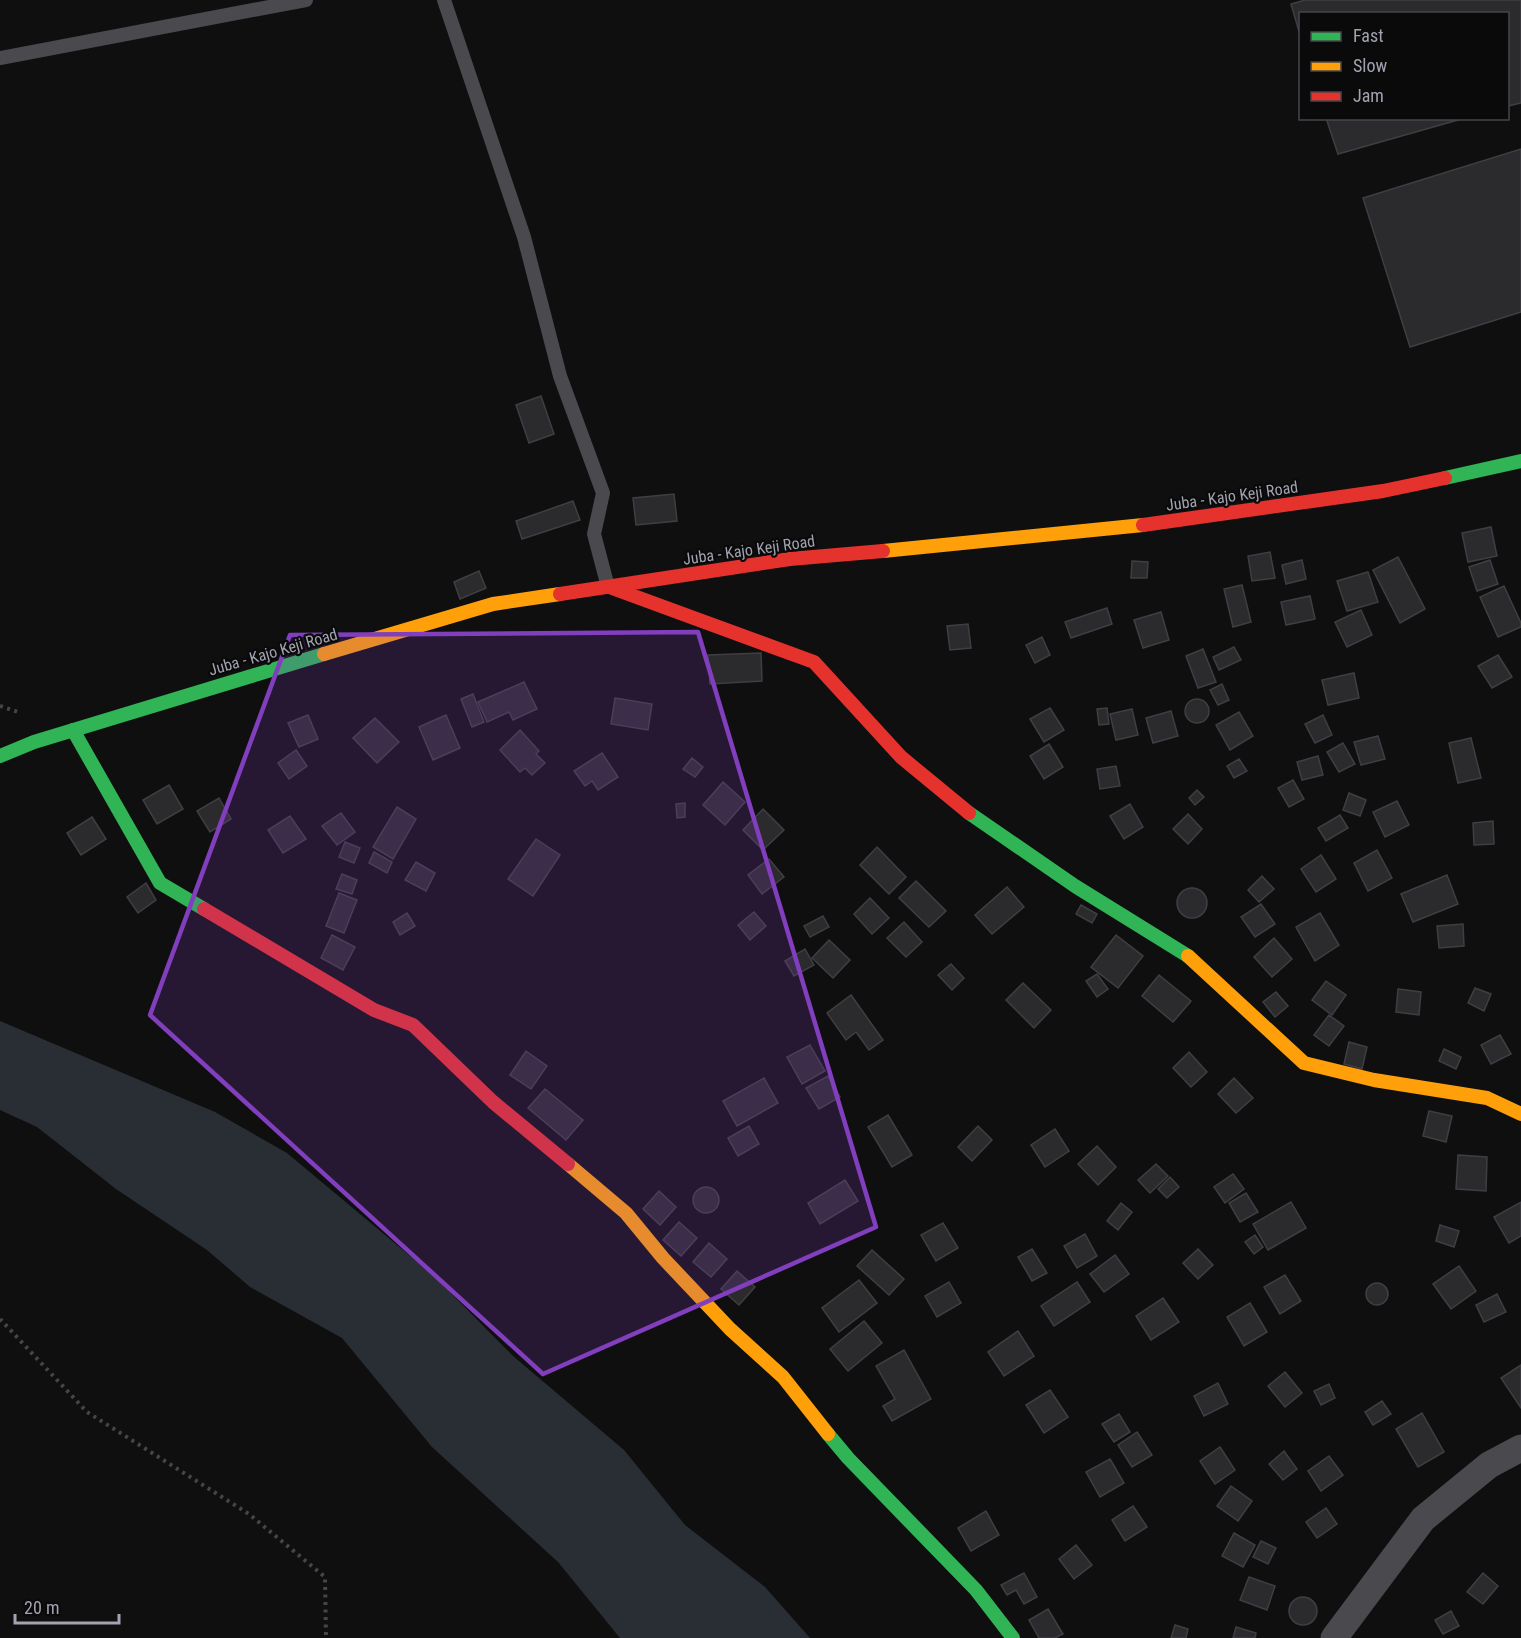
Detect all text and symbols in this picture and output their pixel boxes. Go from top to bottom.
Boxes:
legend [1299,12,1509,120]
text: Fast [1353,25,1384,46]
text: Slow [1353,55,1388,76]
text: Jam [1353,85,1384,106]
street label: Juba - Kajo Keji Road [1165,477,1299,515]
street label: Juba - Kajo Keji Road [682,531,816,569]
street label: Juba - Kajo Keji Road [206,625,340,679]
scale bar [15,1587,118,1625]
text: 20 m [24,1597,59,1618]

